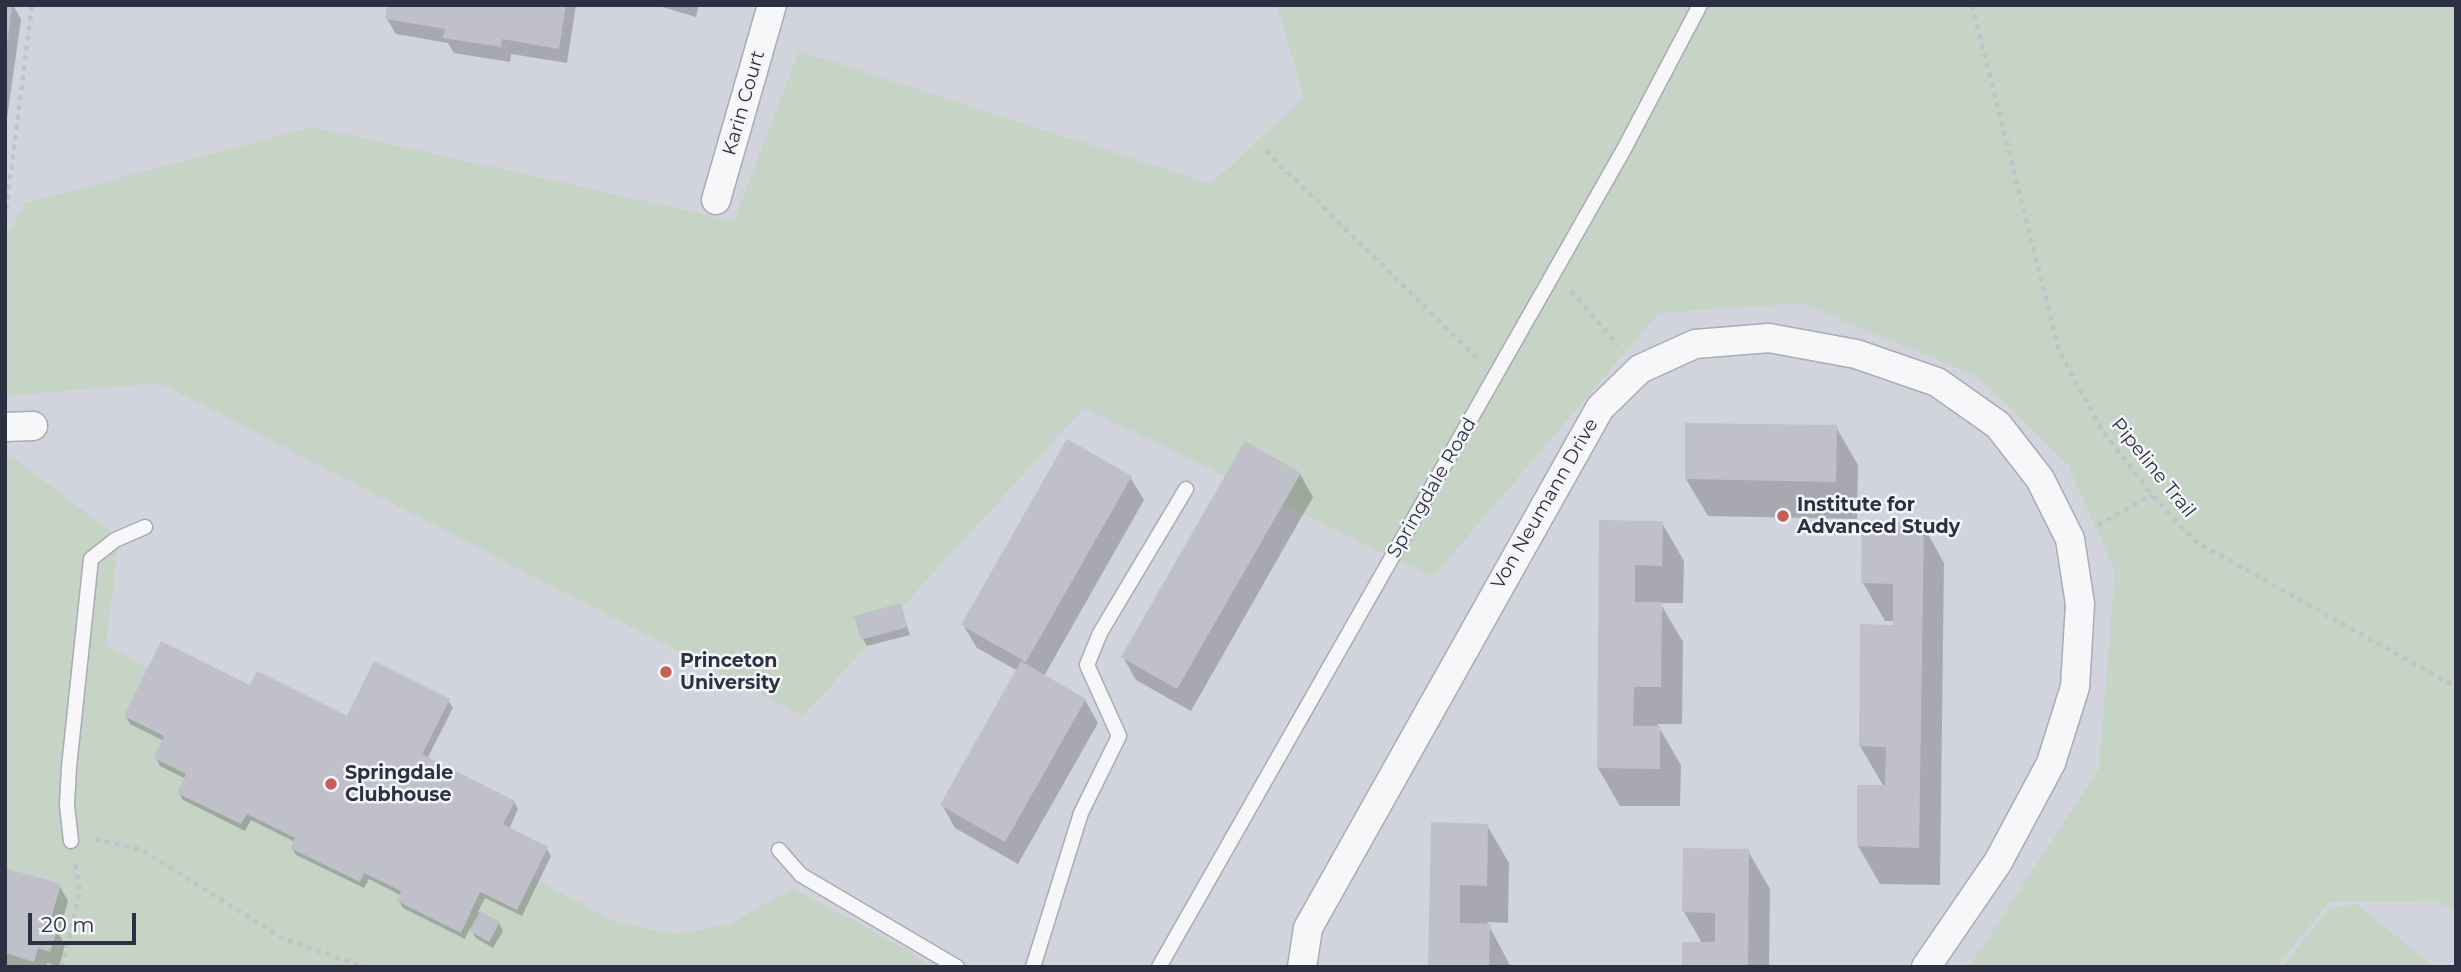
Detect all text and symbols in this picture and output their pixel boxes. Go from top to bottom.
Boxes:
street label: Karin Court [718,48,770,158]
street label: Springdale Road [1383,414,1481,562]
street label: Pipeline Trail [2106,414,2200,522]
street label: Von Neumann Drive [1487,415,1603,593]
place label: Institute for Advanced Study [1797,494,1960,538]
marker: Institute for Advanced Study [1775,508,1791,524]
place label: Princeton University [680,650,780,694]
marker: Princeton University [658,664,674,680]
place label: Springdale Clubhouse [345,762,453,806]
marker: Springdale Clubhouse [323,776,339,792]
scale bar [32,898,140,942]
text: 20 m [41,912,95,937]

